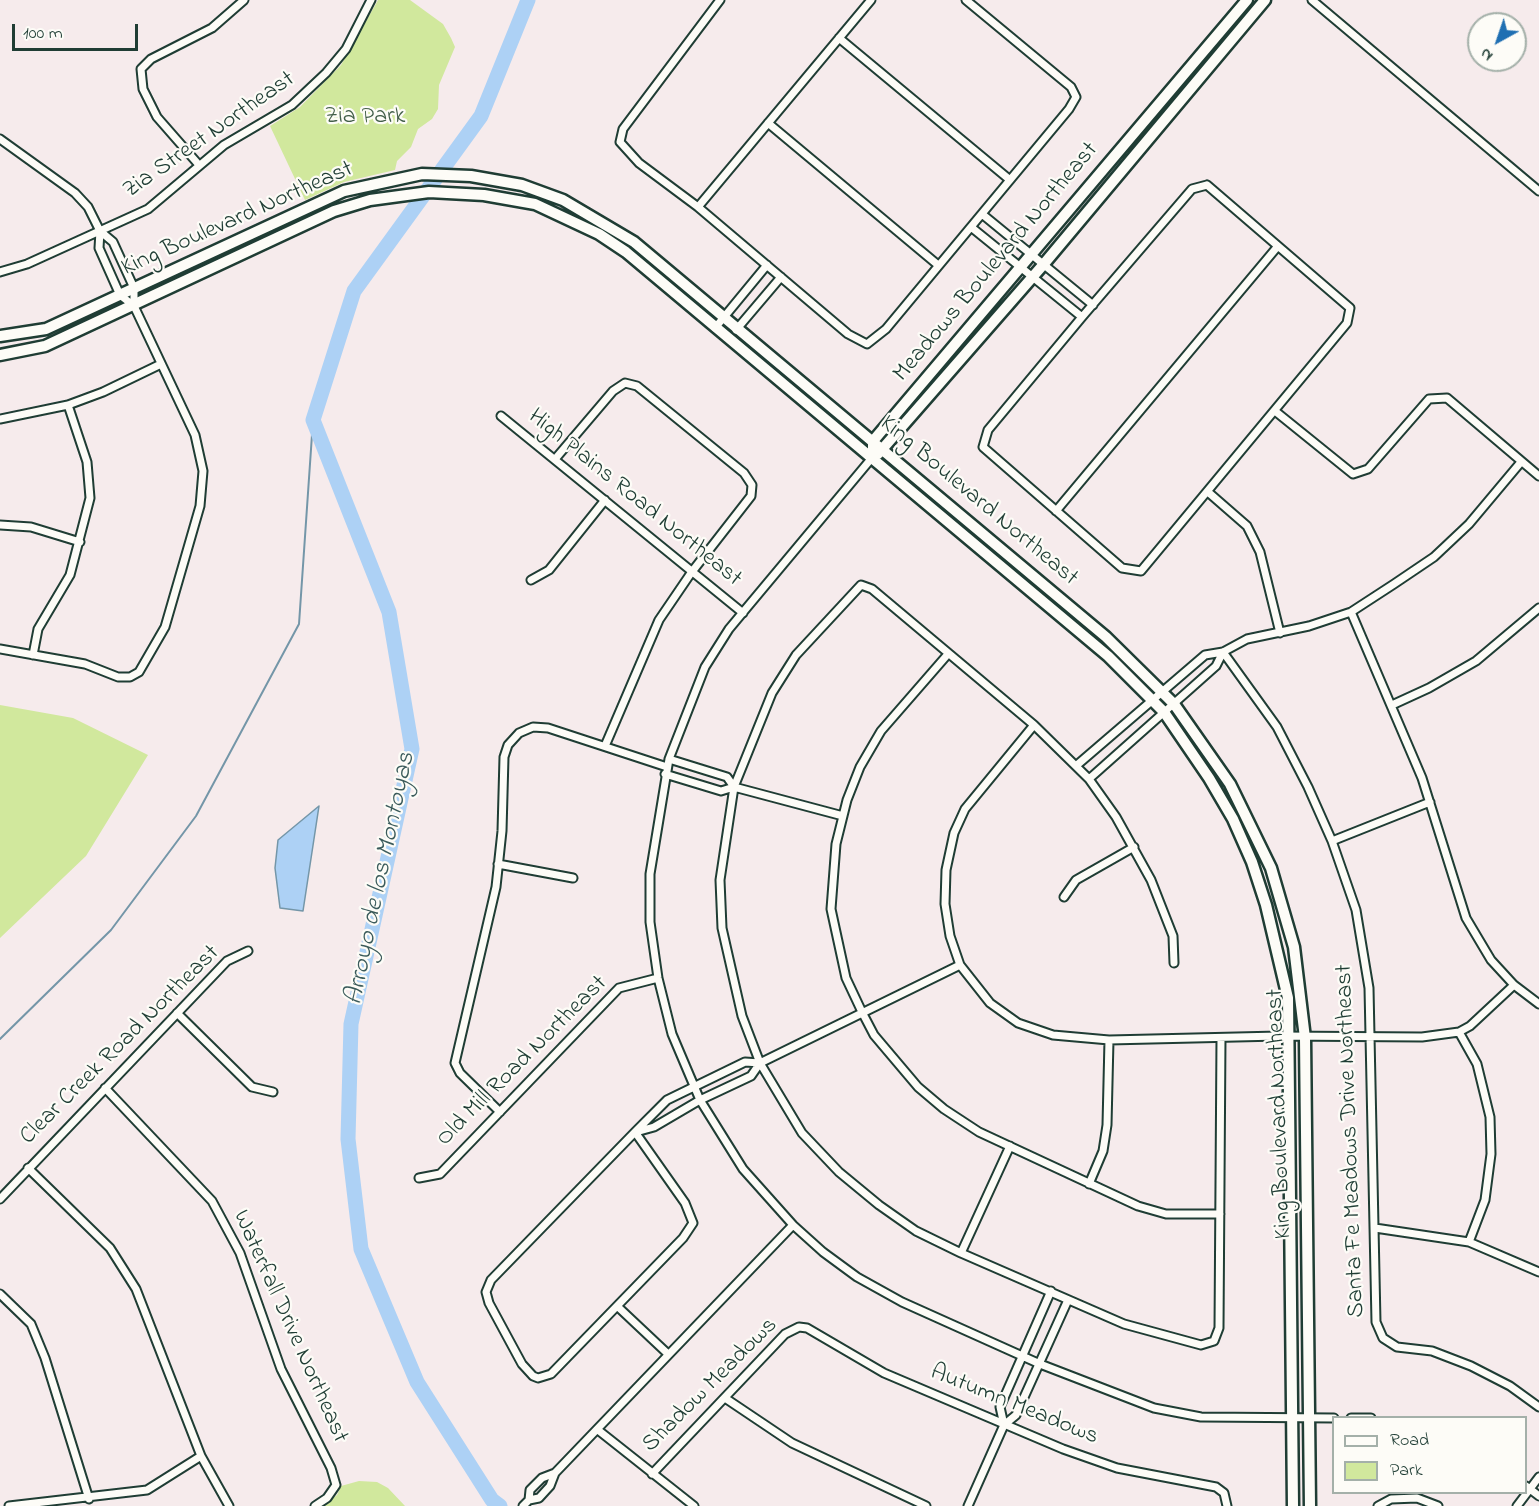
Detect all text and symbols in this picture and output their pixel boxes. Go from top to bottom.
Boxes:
scale bar [15,12,141,50]
north arrow [1467,12,1527,72]
text: 100 m [23,21,63,47]
text: N [1475,42,1499,67]
street label: Zia Street Northeast [119,66,301,206]
park label: Zia Park [325,104,405,132]
street label: Meadows Boulevard Northeast [888,137,1106,389]
street label: King Boulevard Northeast [118,156,358,284]
street label: High Plains Road Northeast [521,404,747,594]
street label: King Boulevard Northeast [873,410,1083,594]
water label: Arroyo de los Montoyas [340,750,424,1008]
street label: Clear Creek Road Northeast [15,940,227,1152]
street label: Santa Fe Meadows Drive Northeast [1331,964,1373,1318]
street label: Old Mill Road Northeast [431,970,615,1154]
street label: King Boulevard Northeast [1262,988,1300,1240]
street label: Waterfall Drive Northeast [225,1206,353,1448]
street label: Shadow Meadows [637,1312,785,1460]
street label: Autumn Meadows [926,1359,1102,1453]
legend [1332,1416,1527,1494]
text: Road [1390,1428,1429,1454]
text: Park [1390,1458,1423,1484]

